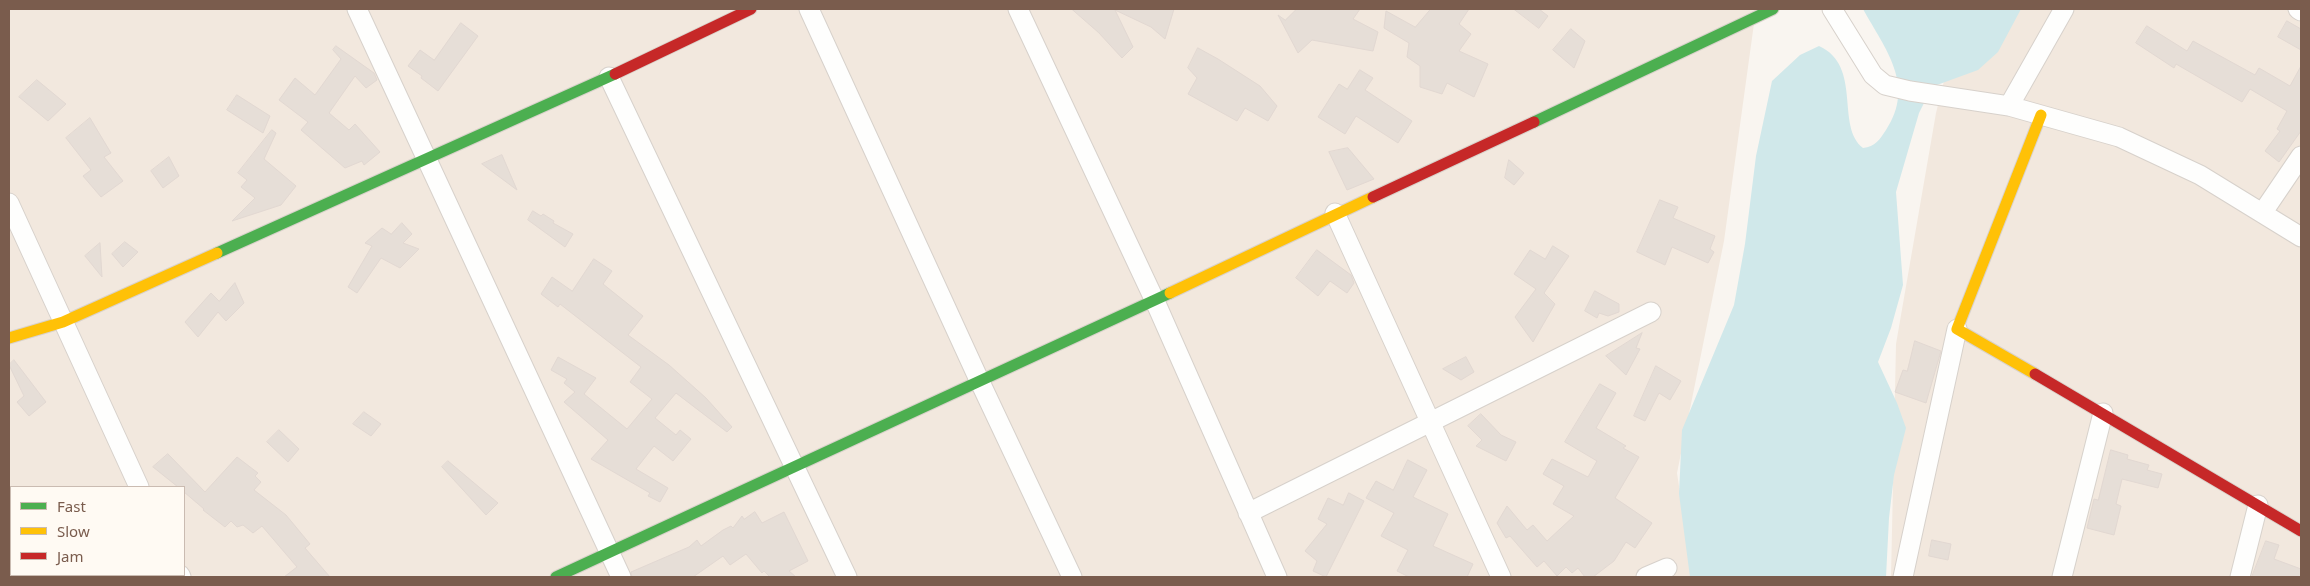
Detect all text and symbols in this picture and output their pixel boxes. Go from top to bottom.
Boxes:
legend [10,486,185,576]
text: Fast [57,496,86,516]
text: Slow [57,521,90,541]
text: Jam [57,546,84,566]

